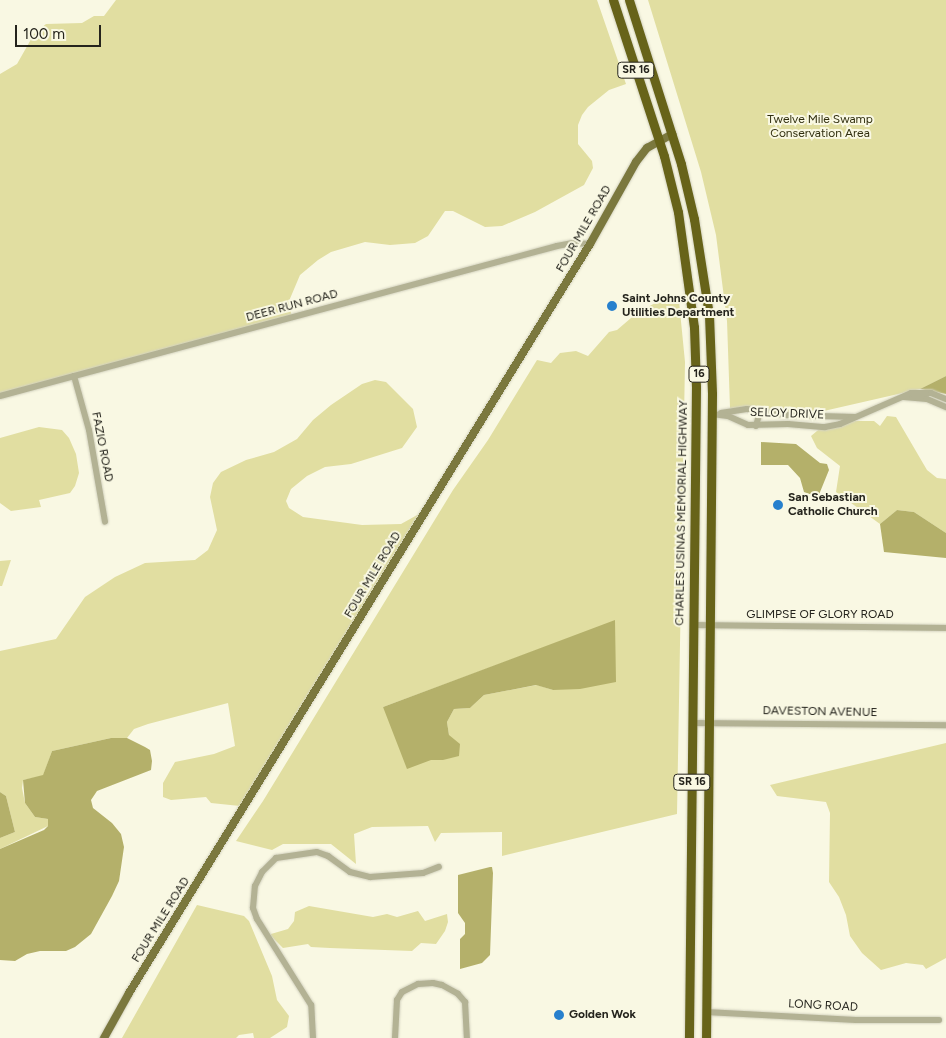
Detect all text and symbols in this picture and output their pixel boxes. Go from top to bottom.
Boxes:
scale bar [18,15,104,47]
text: 100 m [23,25,65,43]
road number: SR 16 [617,62,655,78]
park label: Twelve Mile Swamp Conservation Area [767,113,873,141]
street label: FOUR MILE ROAD [553,183,615,275]
street label: DEER RUN ROAD [245,287,339,325]
place label: Saint Johns County Utilities Department [622,292,734,320]
marker: Saint Johns County Utilities Department [606,300,618,312]
road number: 16 [688,366,710,382]
street label: CHARLES USINAS MEMORIAL HIGHWAY [673,400,691,626]
street label: SELOY DRIVE [750,406,824,422]
street label: FAZIO ROAD [88,411,116,483]
place label: San Sebastian Catholic Church [788,491,878,519]
marker: San Sebastian Catholic Church [772,499,784,511]
street label: FOUR MILE ROAD [342,529,404,621]
street label: GLIMPSE OF GLORY ROAD [746,608,894,622]
street label: DAVESTON AVENUE [763,704,877,720]
road number: SR 16 [673,774,711,790]
street label: FOUR MILE ROAD [129,875,193,965]
street label: LONG ROAD [788,997,858,1015]
place label: Golden Wok [569,1008,636,1022]
marker: Golden Wok [553,1009,565,1021]

